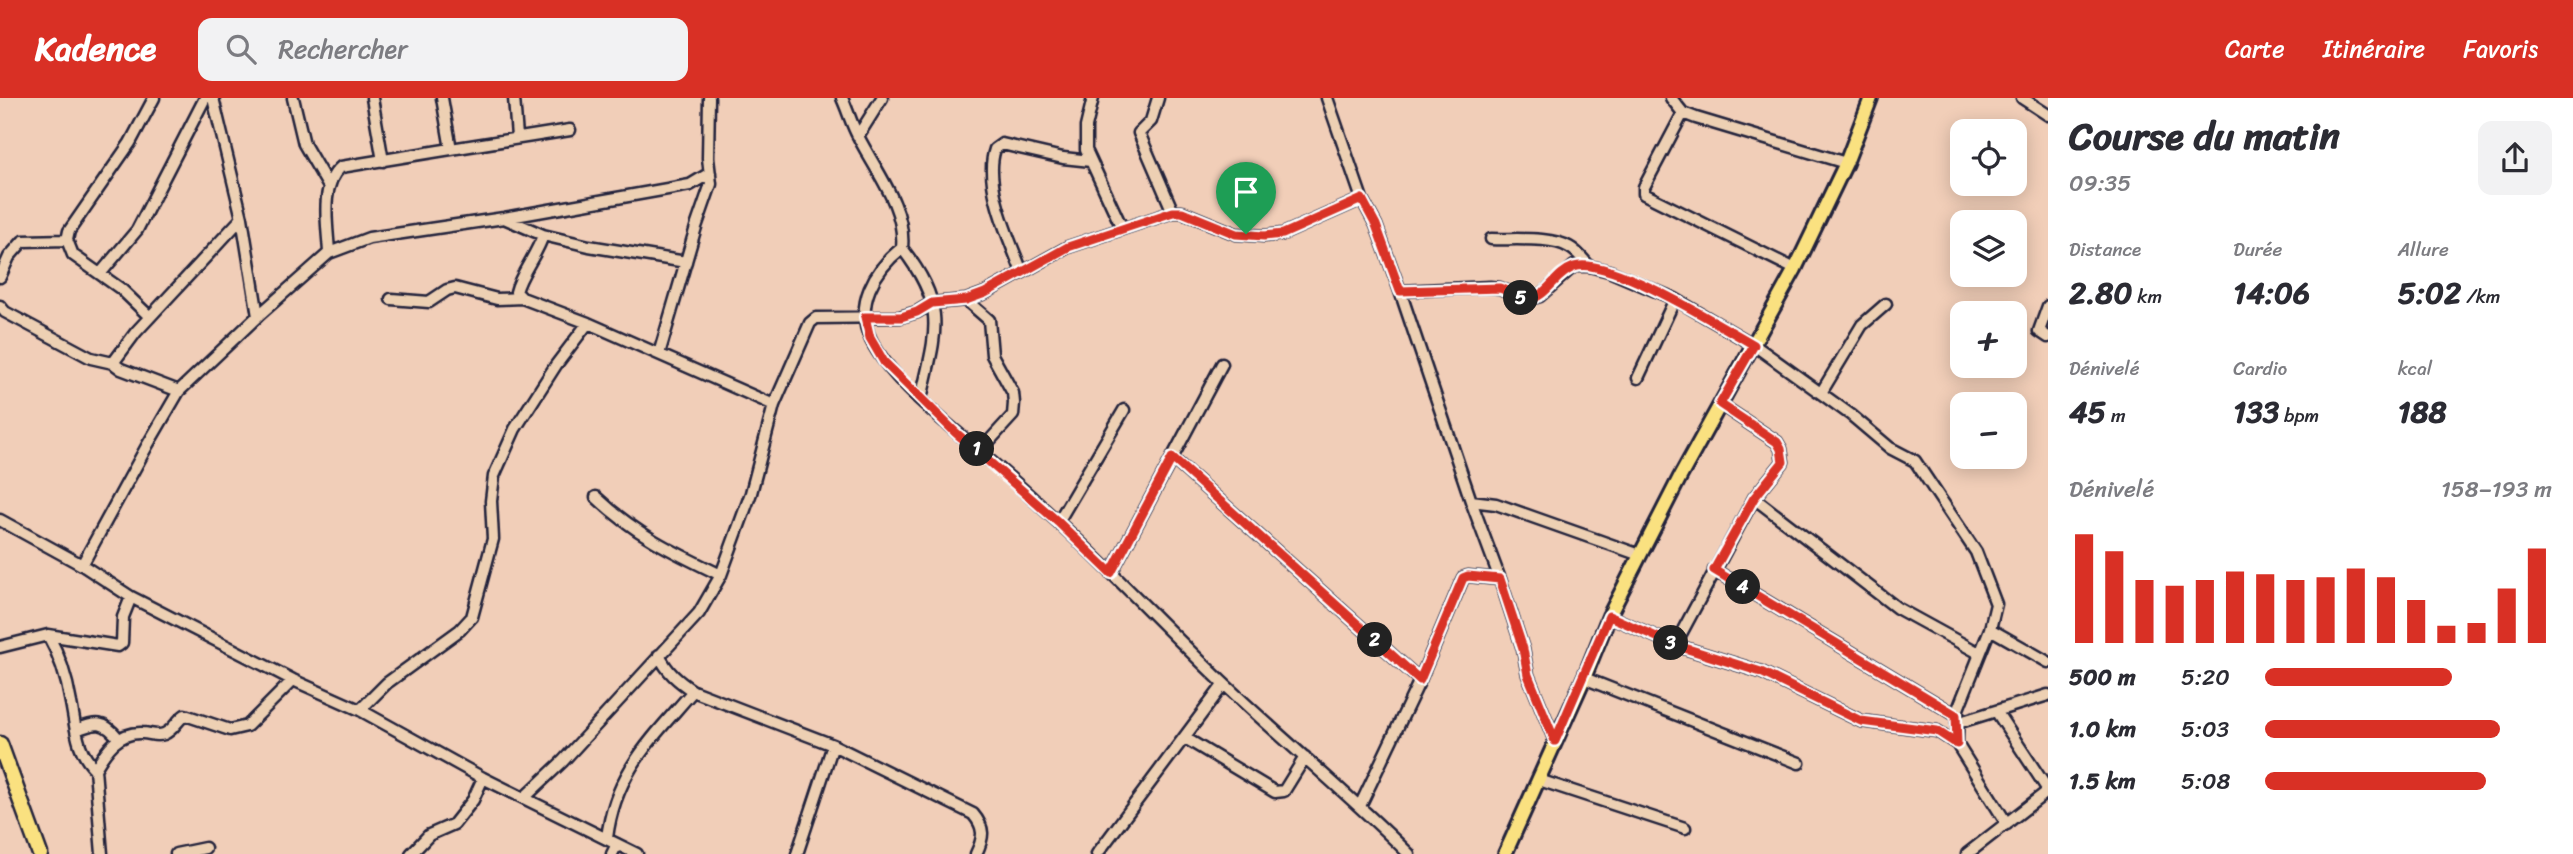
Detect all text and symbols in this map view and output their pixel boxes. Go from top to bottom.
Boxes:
search box [198,18,688,81]
text: Kadence [35,20,156,78]
text: Rechercher [278,26,408,72]
text: Carte [2225,28,2285,70]
text: Itinéraire [2323,28,2425,70]
text: Favoris [2463,28,2538,70]
icon: search [222,30,260,68]
text: Course du matin [2069,103,2340,170]
map controls [1950,119,2027,469]
button: locate [1950,119,2027,196]
button: share [2478,121,2552,195]
pin [1216,162,1276,234]
text: 09:35 [2069,163,2131,204]
icon: arrive [1227,173,1265,211]
button: layers [1950,210,2027,287]
text: Distance [2069,233,2141,266]
text: Durée [2233,233,2282,266]
text: Allure [2398,233,2449,266]
text: 2.80 [2069,266,2132,320]
text: 14:06 [2233,266,2310,320]
text: 5:02 [2398,266,2461,320]
pin: 5 [1504,280,1538,316]
text: km [2132,280,2162,313]
text: /km [2461,280,2500,313]
text: 5 [1515,281,1526,314]
button: + [1950,301,2027,378]
text: Dénivelé [2069,352,2139,385]
text: Cardio [2233,352,2287,385]
text: kcal [2398,352,2432,385]
text: 45 [2069,385,2106,439]
text: 133 [2233,385,2279,439]
text: 188 [2398,385,2447,439]
button: − [1950,392,2027,469]
text: m [2106,399,2126,432]
text: bpm [2279,399,2319,432]
pin: 1 [960,432,995,466]
text: 1 [972,432,981,465]
text: Dénivelé [2069,469,2154,510]
text: 158–193 m [2441,469,2552,510]
pin: 4 [1726,570,1760,604]
text: 4 [1737,570,1748,603]
pin: 2 [1358,622,1392,658]
text: 2 [1369,623,1380,656]
pin: 3 [1654,626,1688,660]
text: 3 [1665,626,1676,659]
text: 500 m [2069,657,2136,698]
text: 5:20 [2181,657,2230,698]
text: 1.0 km [2069,709,2136,750]
text: 5:03 [2181,709,2229,750]
text: 1.5 km [2069,761,2136,802]
text: 5:08 [2181,761,2230,802]

